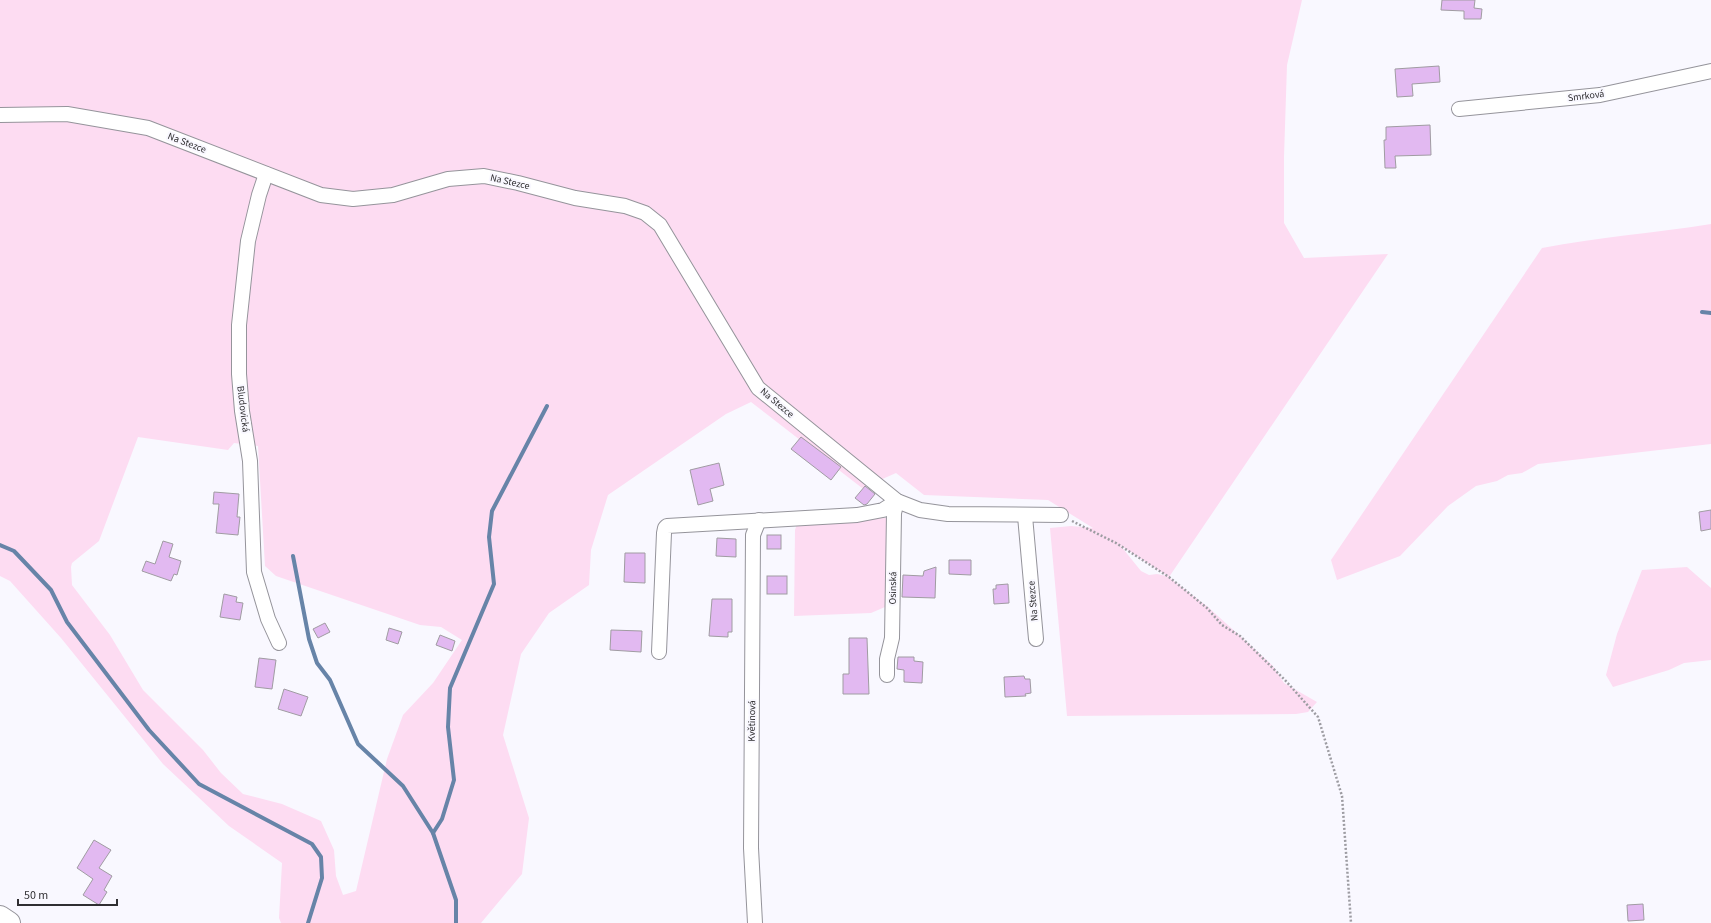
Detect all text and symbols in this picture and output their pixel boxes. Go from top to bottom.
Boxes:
street label: Smrková [1567,87,1605,105]
street label: Na Stezce [166,129,208,157]
street label: Na Stezce [489,171,531,193]
street label: Bludovická [233,385,253,433]
street label: Na Stezce [757,385,797,421]
street label: Osinská [886,571,900,605]
street label: Na Stezce [1024,580,1042,622]
street label: Květinová [745,700,759,742]
scale bar [18,881,117,907]
text: 50 m [24,887,48,904]

